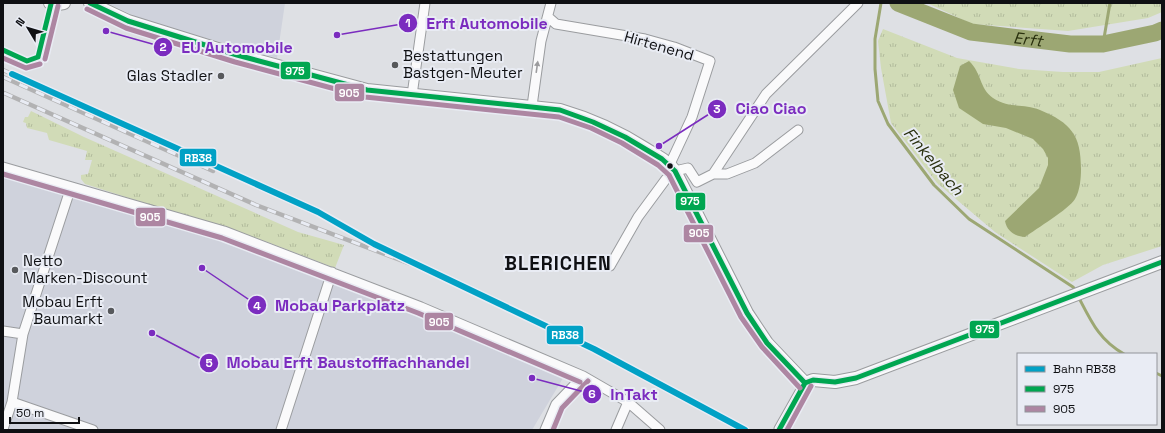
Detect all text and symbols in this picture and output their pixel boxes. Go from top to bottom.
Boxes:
north arrow [8,8,48,48]
callout: Erft Automobile [398,9,556,37]
text: Erft Automobile [426,13,548,34]
text: N [12,15,28,29]
text: 1 [405,15,411,31]
street label: Hirtenend [622,27,696,65]
water label: Erft [1012,27,1045,52]
callout: EU Automobile [153,33,301,61]
text: EU Automobile [181,37,293,58]
text: 2 [159,39,167,55]
place label: Bestattungen Bastgen-Meuter [403,46,523,82]
marker: Bestattungen Bastgen-Meuter [390,60,400,70]
line badge: 975 [280,61,311,80]
one-way arrow [534,61,541,73]
text: 975 [285,64,305,78]
place label: Glas Stadler [127,66,213,85]
marker: Glas Stadler [216,71,226,81]
line badge: 905 [334,83,365,102]
text: 905 [339,86,360,100]
callout: Ciao Ciao [707,95,814,123]
text: Ciao Ciao [736,98,807,119]
text: 3 [713,101,721,117]
water label: Finkelbach [899,123,969,201]
line badge: RB38 [179,148,217,167]
text: RB38 [184,151,212,165]
unlabelled marker [665,161,675,171]
line badge: 975 [675,192,706,211]
text: 975 [680,194,700,208]
line badge: 905 [135,207,166,227]
text: 905 [140,210,161,224]
line badge: 905 [683,224,714,243]
text: 905 [689,226,710,240]
place label: Netto Marken-Discount [23,251,148,287]
district label: BLERICHEN [504,251,612,276]
marker: Netto Marken-Discount [10,265,20,275]
callout: Mobau Parkplatz [247,291,413,319]
place label: Mobau Erft Baumarkt [22,292,103,328]
text: Mobau Parkplatz [275,295,405,316]
text: 4 [253,298,261,314]
marker: Mobau Erft Baumarkt [106,306,116,316]
line badge: 905 [424,312,454,331]
text: 905 [429,315,450,329]
line badge: 975 [969,320,1000,339]
text: 975 [975,322,995,336]
line badge: RB38 [546,325,584,345]
text: RB38 [551,328,579,342]
callout: Mobau Erft Baustofffachhandel [199,349,478,377]
text: Mobau Erft Baustofffachhandel [227,352,469,373]
legend [1017,353,1157,425]
text: 5 [205,355,213,371]
text: Bahn RB38 [1053,361,1116,377]
callout: InTakt [582,380,666,408]
text: 975 [1053,381,1074,397]
text: InTakt [610,384,658,405]
text: 6 [588,386,596,402]
scale bar [10,399,79,425]
text: 905 [1053,401,1075,417]
text: 50 m [16,405,44,421]

